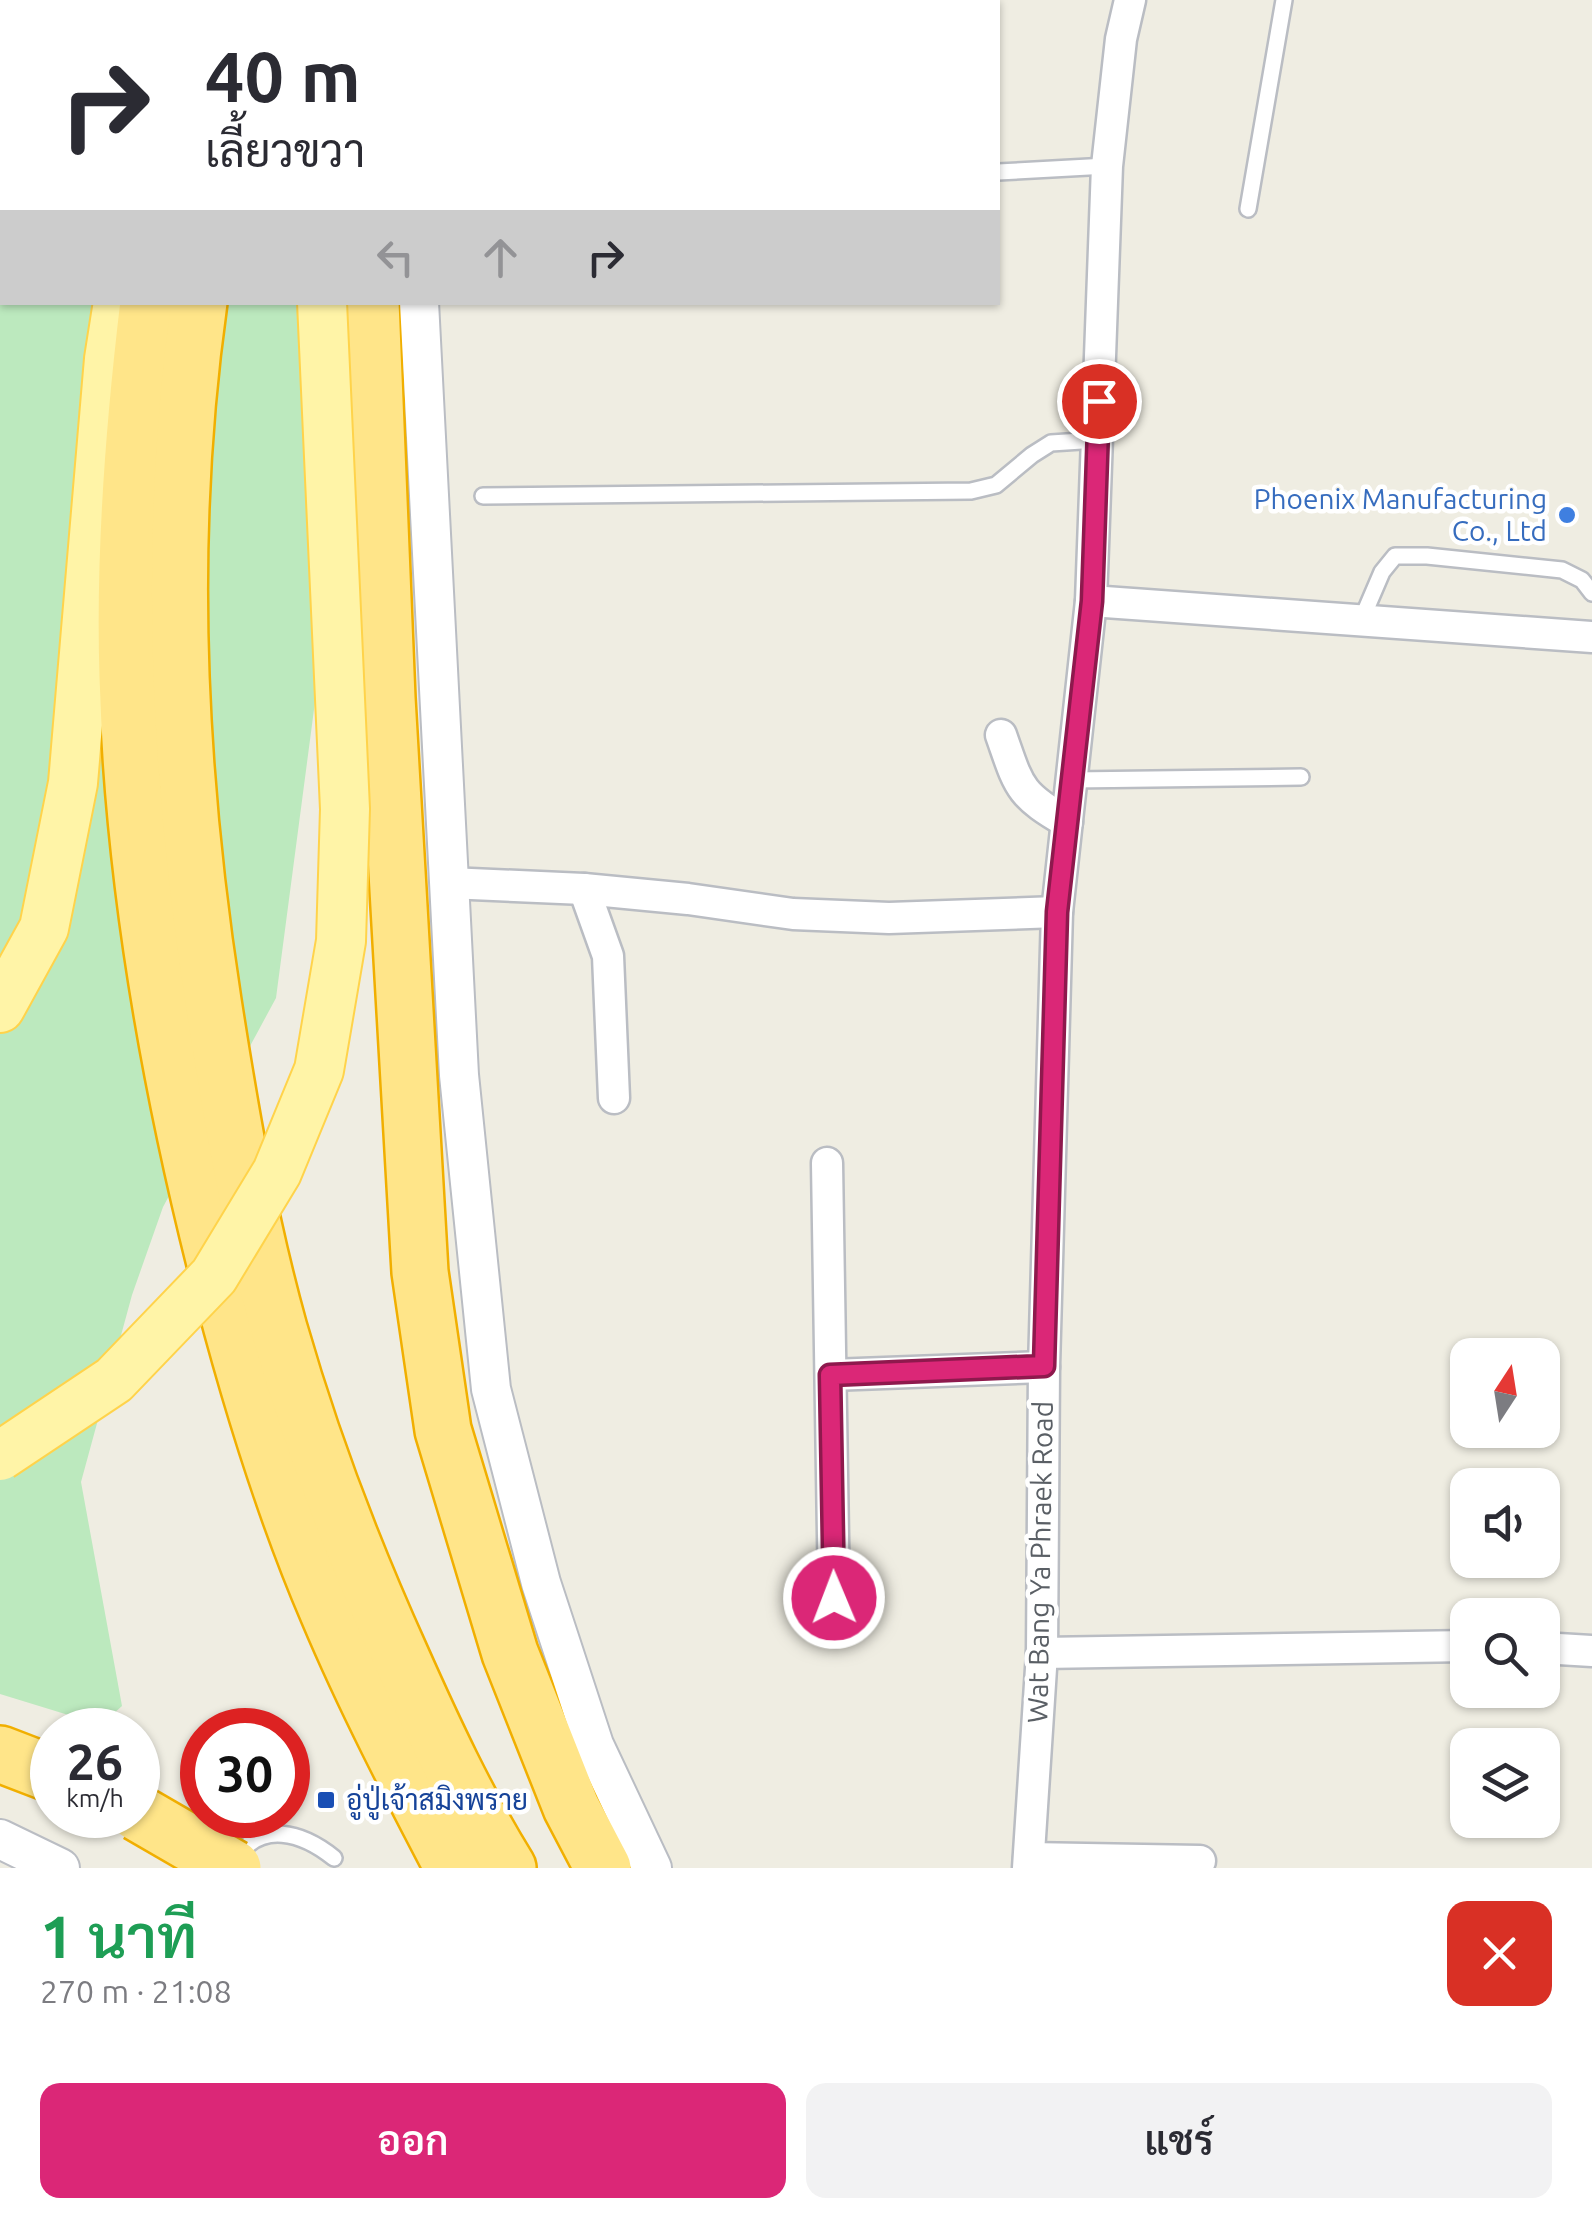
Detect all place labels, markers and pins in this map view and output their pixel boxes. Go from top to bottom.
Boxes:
pin [1057,359,1142,444]
place label: Phoenix Manufacturing Co., Ltd [1254,483,1547,546]
marker: Phoenix Manufacturing Co., Ltd [1556,504,1578,526]
place label: อู่ปู่เจ้าสมิงพราย [346,1782,528,1820]
marker: อู่ปู่เจ้าสมิงพราย [315,1789,337,1811]

